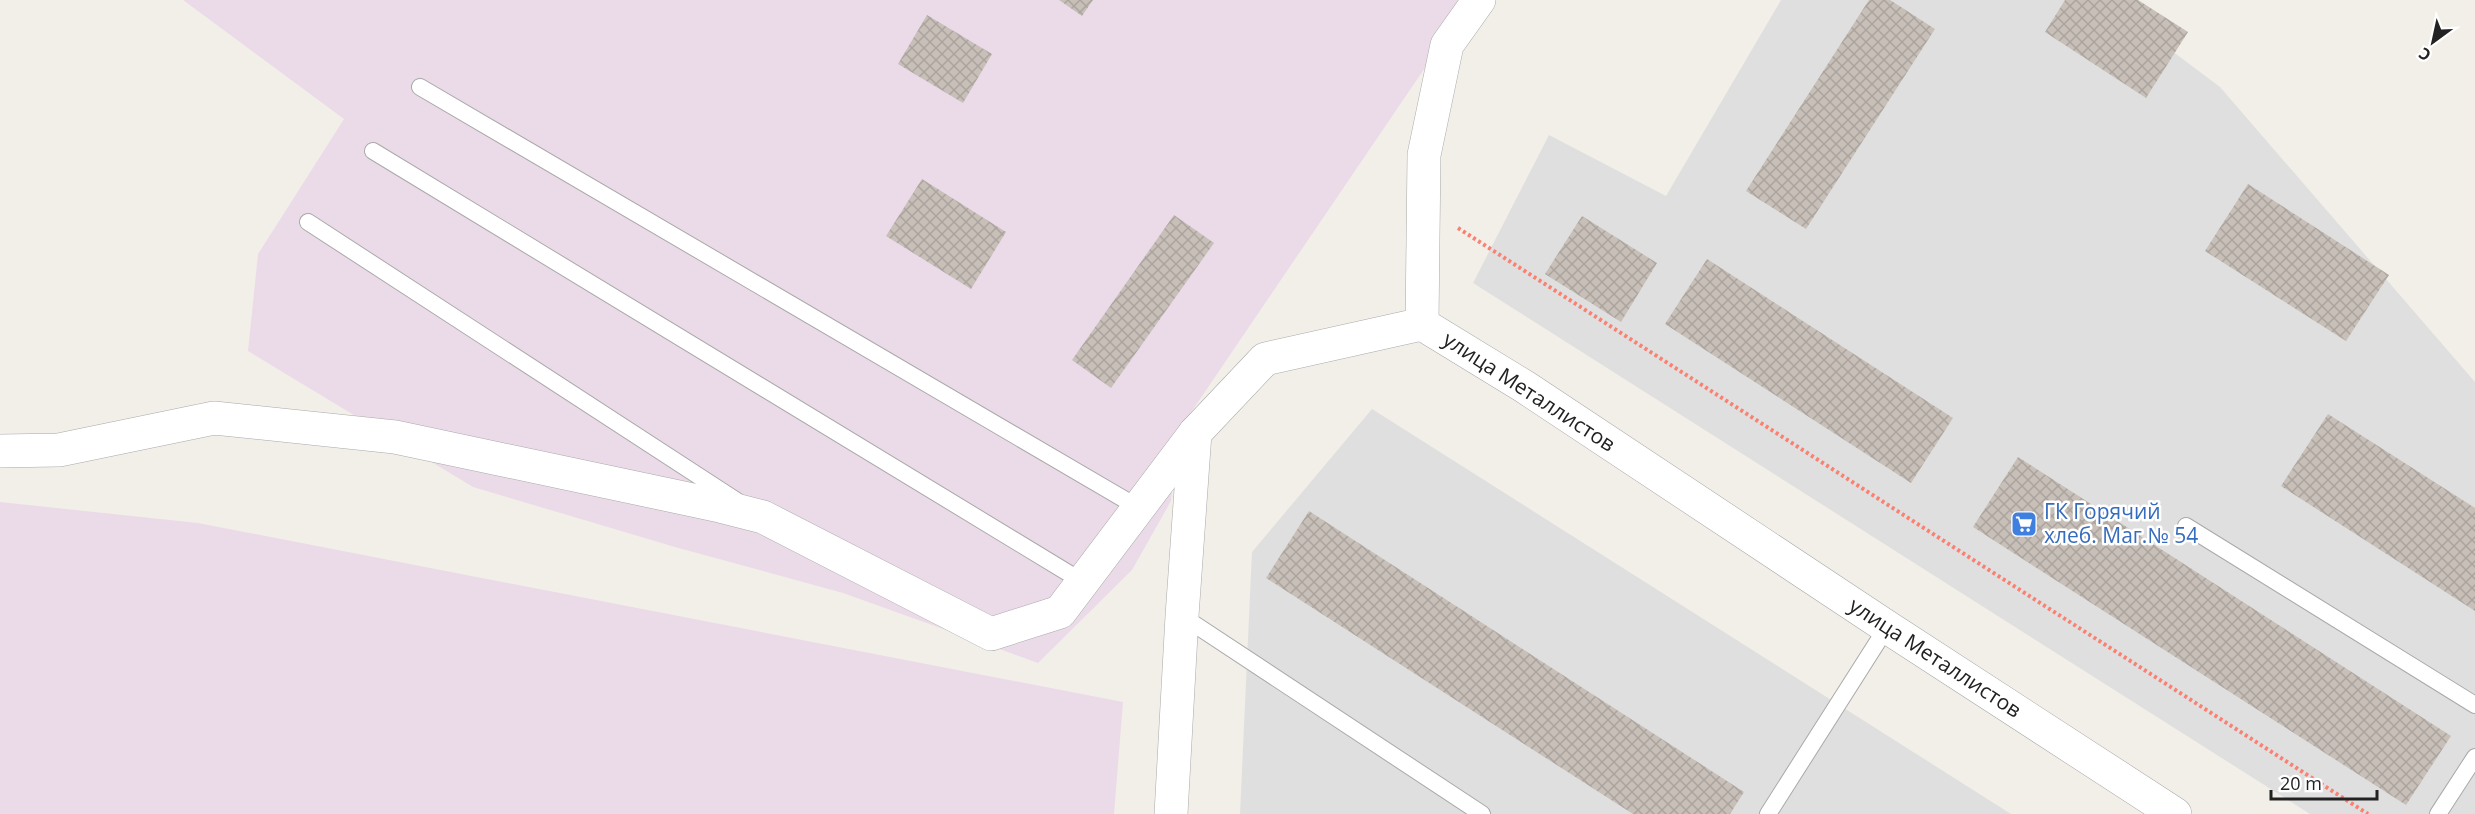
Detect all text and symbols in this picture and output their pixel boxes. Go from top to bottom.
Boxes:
north arrow [2403,12,2463,72]
text: С [2415,43,2435,67]
street label: улица Металлистов [1438,325,1621,457]
place label: ГК Горячий хлеб. Маг.№ 54 [2044,497,2198,549]
supermarket icon: ГК Горячий хлеб. Маг.№ 54 [2009,509,2039,539]
street label: улица Металлистов [1844,591,2027,723]
scale bar [2271,763,2378,801]
text: 20 m [2280,771,2322,795]

